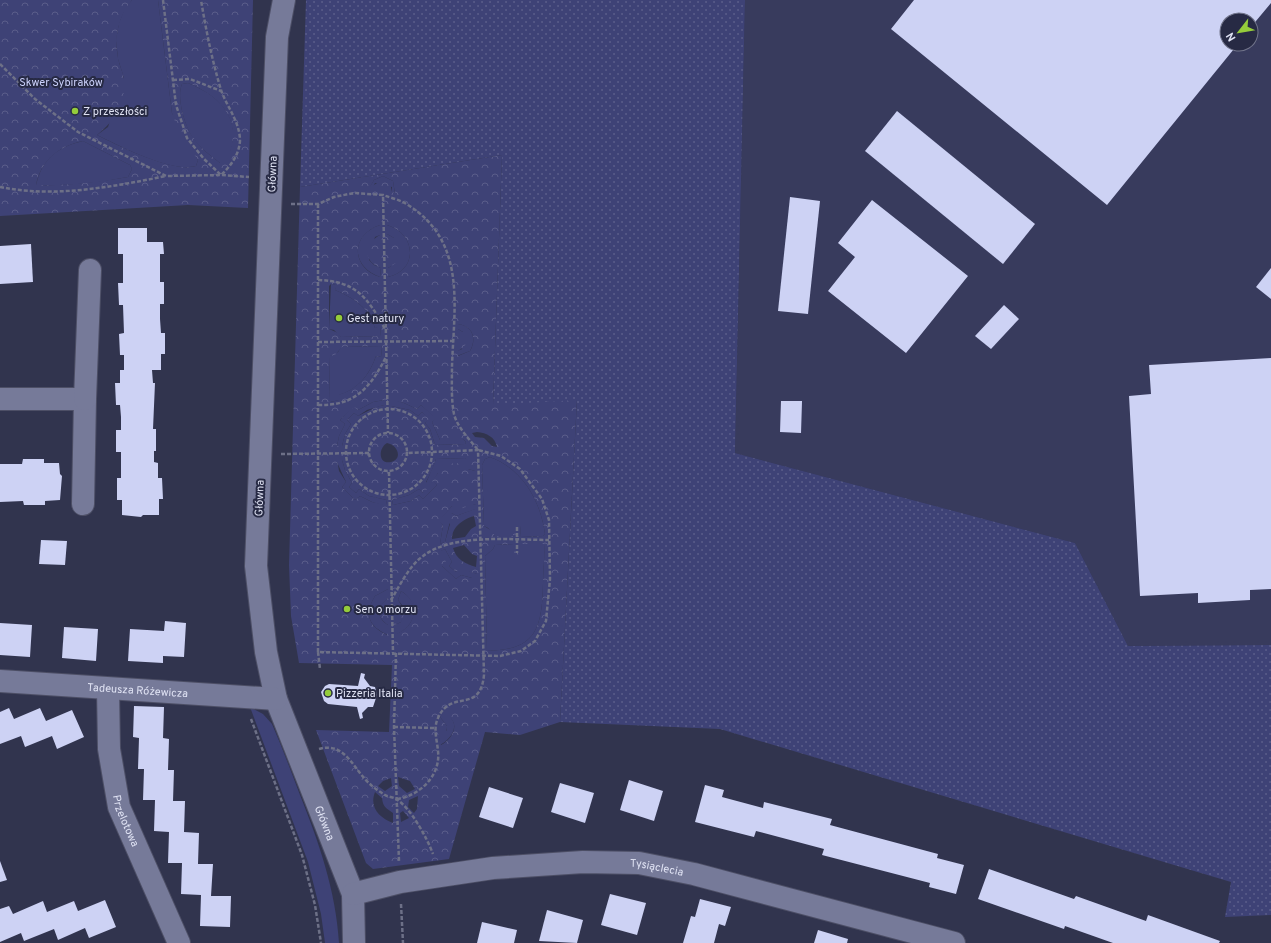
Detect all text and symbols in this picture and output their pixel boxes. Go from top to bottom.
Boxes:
north arrow [1219,12,1259,52]
text: N [1223,30,1239,44]
park label: Skwer Sybiraków [19,76,103,90]
place label: Z przeszłości [83,105,147,119]
marker: Z przeszłości [70,106,80,116]
street label: Główna [265,155,281,193]
place label: Gest natury [347,312,405,326]
marker: Gest natury [334,313,344,323]
street label: Główna [252,479,268,517]
place label: Sen o morzu [355,603,416,617]
marker: Sen o morzu [342,604,352,614]
street label: Tadeusza Różewicza [87,681,189,701]
place label: Pizzeria Italia [336,687,403,701]
marker: Pizzeria Italia [323,688,333,698]
street label: Przelotowa [109,794,142,849]
street label: Główna [311,804,337,843]
street label: Tysiąclecia [630,857,685,880]

